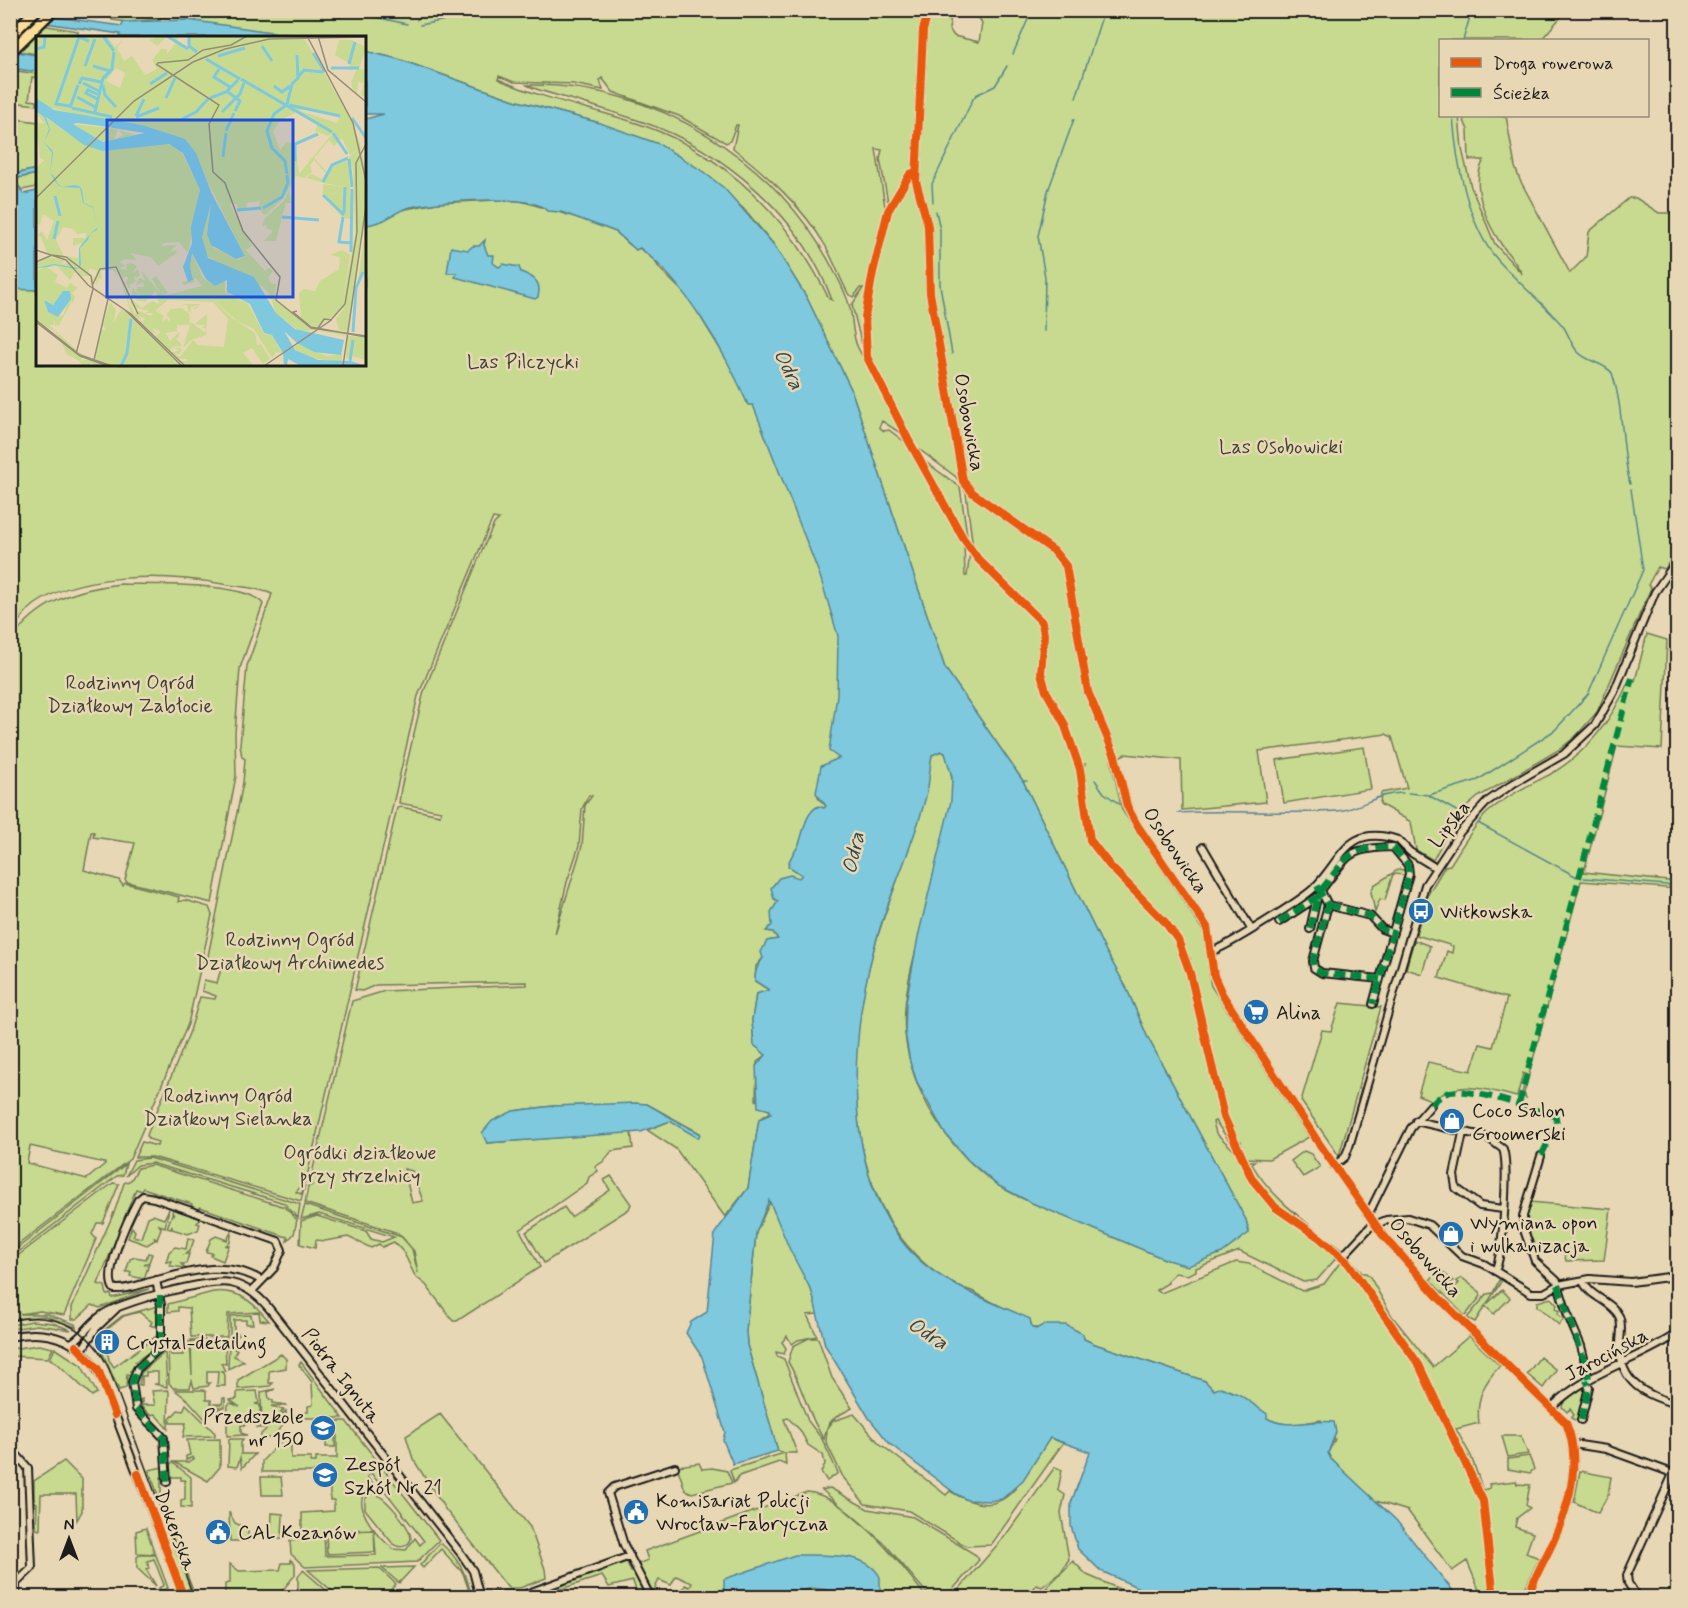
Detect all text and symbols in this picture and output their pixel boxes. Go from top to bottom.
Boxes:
inset map [36,36,366,366]
legend [1439,39,1649,117]
text: Droga rowerowa [1493,52,1613,76]
text: Ścieżka [1493,82,1550,106]
water label: Odra [766,344,810,395]
park label: Las Pilczycki [467,349,579,376]
street label: Osobowicka [947,371,990,473]
park label: Las Osobowicki [1219,434,1343,461]
park label: Rodzinny Ogród Działkowy Zabłocie [47,670,213,720]
street label: Lipska [1423,796,1477,854]
street label: Osobowicka [1136,802,1214,899]
water label: Odra [836,830,872,877]
bus stop icon: Witkowska [1406,896,1436,926]
place label: Witkowska [1440,899,1533,926]
park label: Rodzinny Ogród Działkowy Archimedes [196,927,385,977]
supermarket icon: Alina [1241,997,1271,1027]
place label: Alina [1276,1000,1321,1027]
park label: Rodzinny Ogród Działkowy Sielanka [143,1083,313,1133]
place label: Coco Salon Groomerski [1472,1098,1566,1148]
shop icon: Coco Salon Groomerski [1437,1106,1467,1136]
park label: Ogródki działkowe przy strzelnicy [283,1140,437,1190]
place label: Wymiana opon i wulkanizacja [1470,1210,1598,1260]
street label: Osobowicka [1382,1212,1468,1304]
shop icon: Wymiana opon i wulkanizacja [1436,1219,1466,1249]
water label: Odra [902,1311,953,1357]
street label: Piotra Ignuta [295,1322,387,1430]
street label: Jarocińska [1560,1322,1653,1389]
building icon: Crystal-detailing [92,1327,122,1357]
place label: Crystal-detailing [126,1330,267,1359]
place label: Przedszkole nr 150 [203,1404,304,1454]
school or university icon: Przedszkole nr 150 [308,1413,338,1443]
place label: Zespół Szkół Nr 21 [344,1452,442,1502]
school or university icon: Zespół Szkół Nr 21 [310,1460,340,1490]
street label: Dokerska [147,1486,203,1576]
place label: Komisariat Policji Wrocław-Fabryczna [656,1488,829,1538]
public building icon: Komisariat Policji Wrocław-Fabryczna [621,1497,651,1527]
north arrow [39,1509,99,1569]
text: N [64,1515,74,1536]
public building icon: CAL Kozanów [203,1517,233,1547]
place label: CAL Kozanów [238,1520,356,1547]

